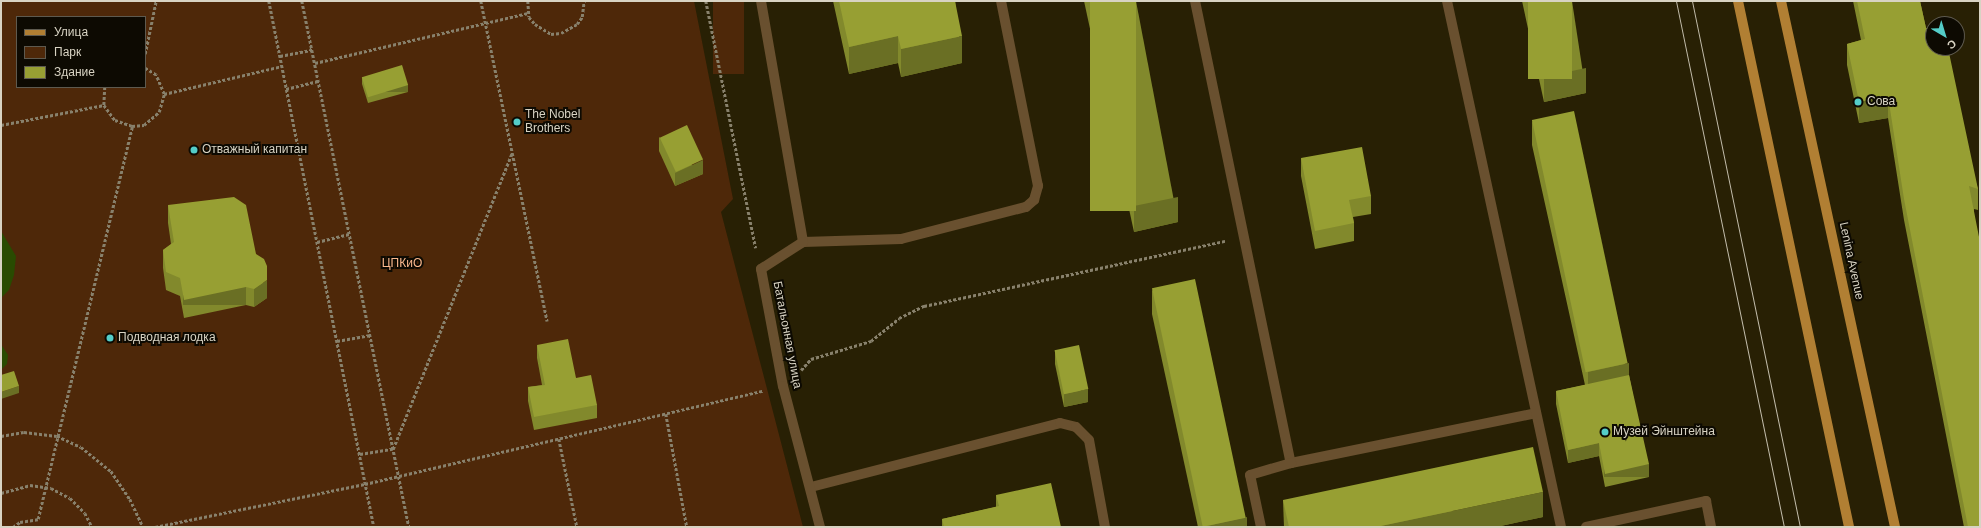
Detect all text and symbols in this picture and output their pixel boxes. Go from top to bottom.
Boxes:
legend [16,16,146,88]
north arrow [1925,16,1965,56]
text: Улица [54,25,88,39]
text: С [1945,37,1959,52]
text: Парк [54,45,81,59]
text: Здание [54,65,95,79]
place label: Сова [1867,95,1895,109]
marker: Сова [1852,96,1864,108]
place label: The Nobel Brothers [525,108,580,136]
marker: The Nobel Brothers [512,117,522,127]
place label: Отважный капитан [202,143,307,157]
marker: Отважный капитан [189,145,199,155]
street label: Lenina Avenue [1836,220,1866,302]
park label: ЦПКиО [382,257,422,271]
street label: Батальонная улица [770,280,804,390]
place label: Подводная лодка [118,331,216,345]
marker: Подводная лодка [105,333,115,343]
place label: Музей Эйнштейна [1613,425,1715,439]
marker: Музей Эйнштейна [1600,427,1610,437]

